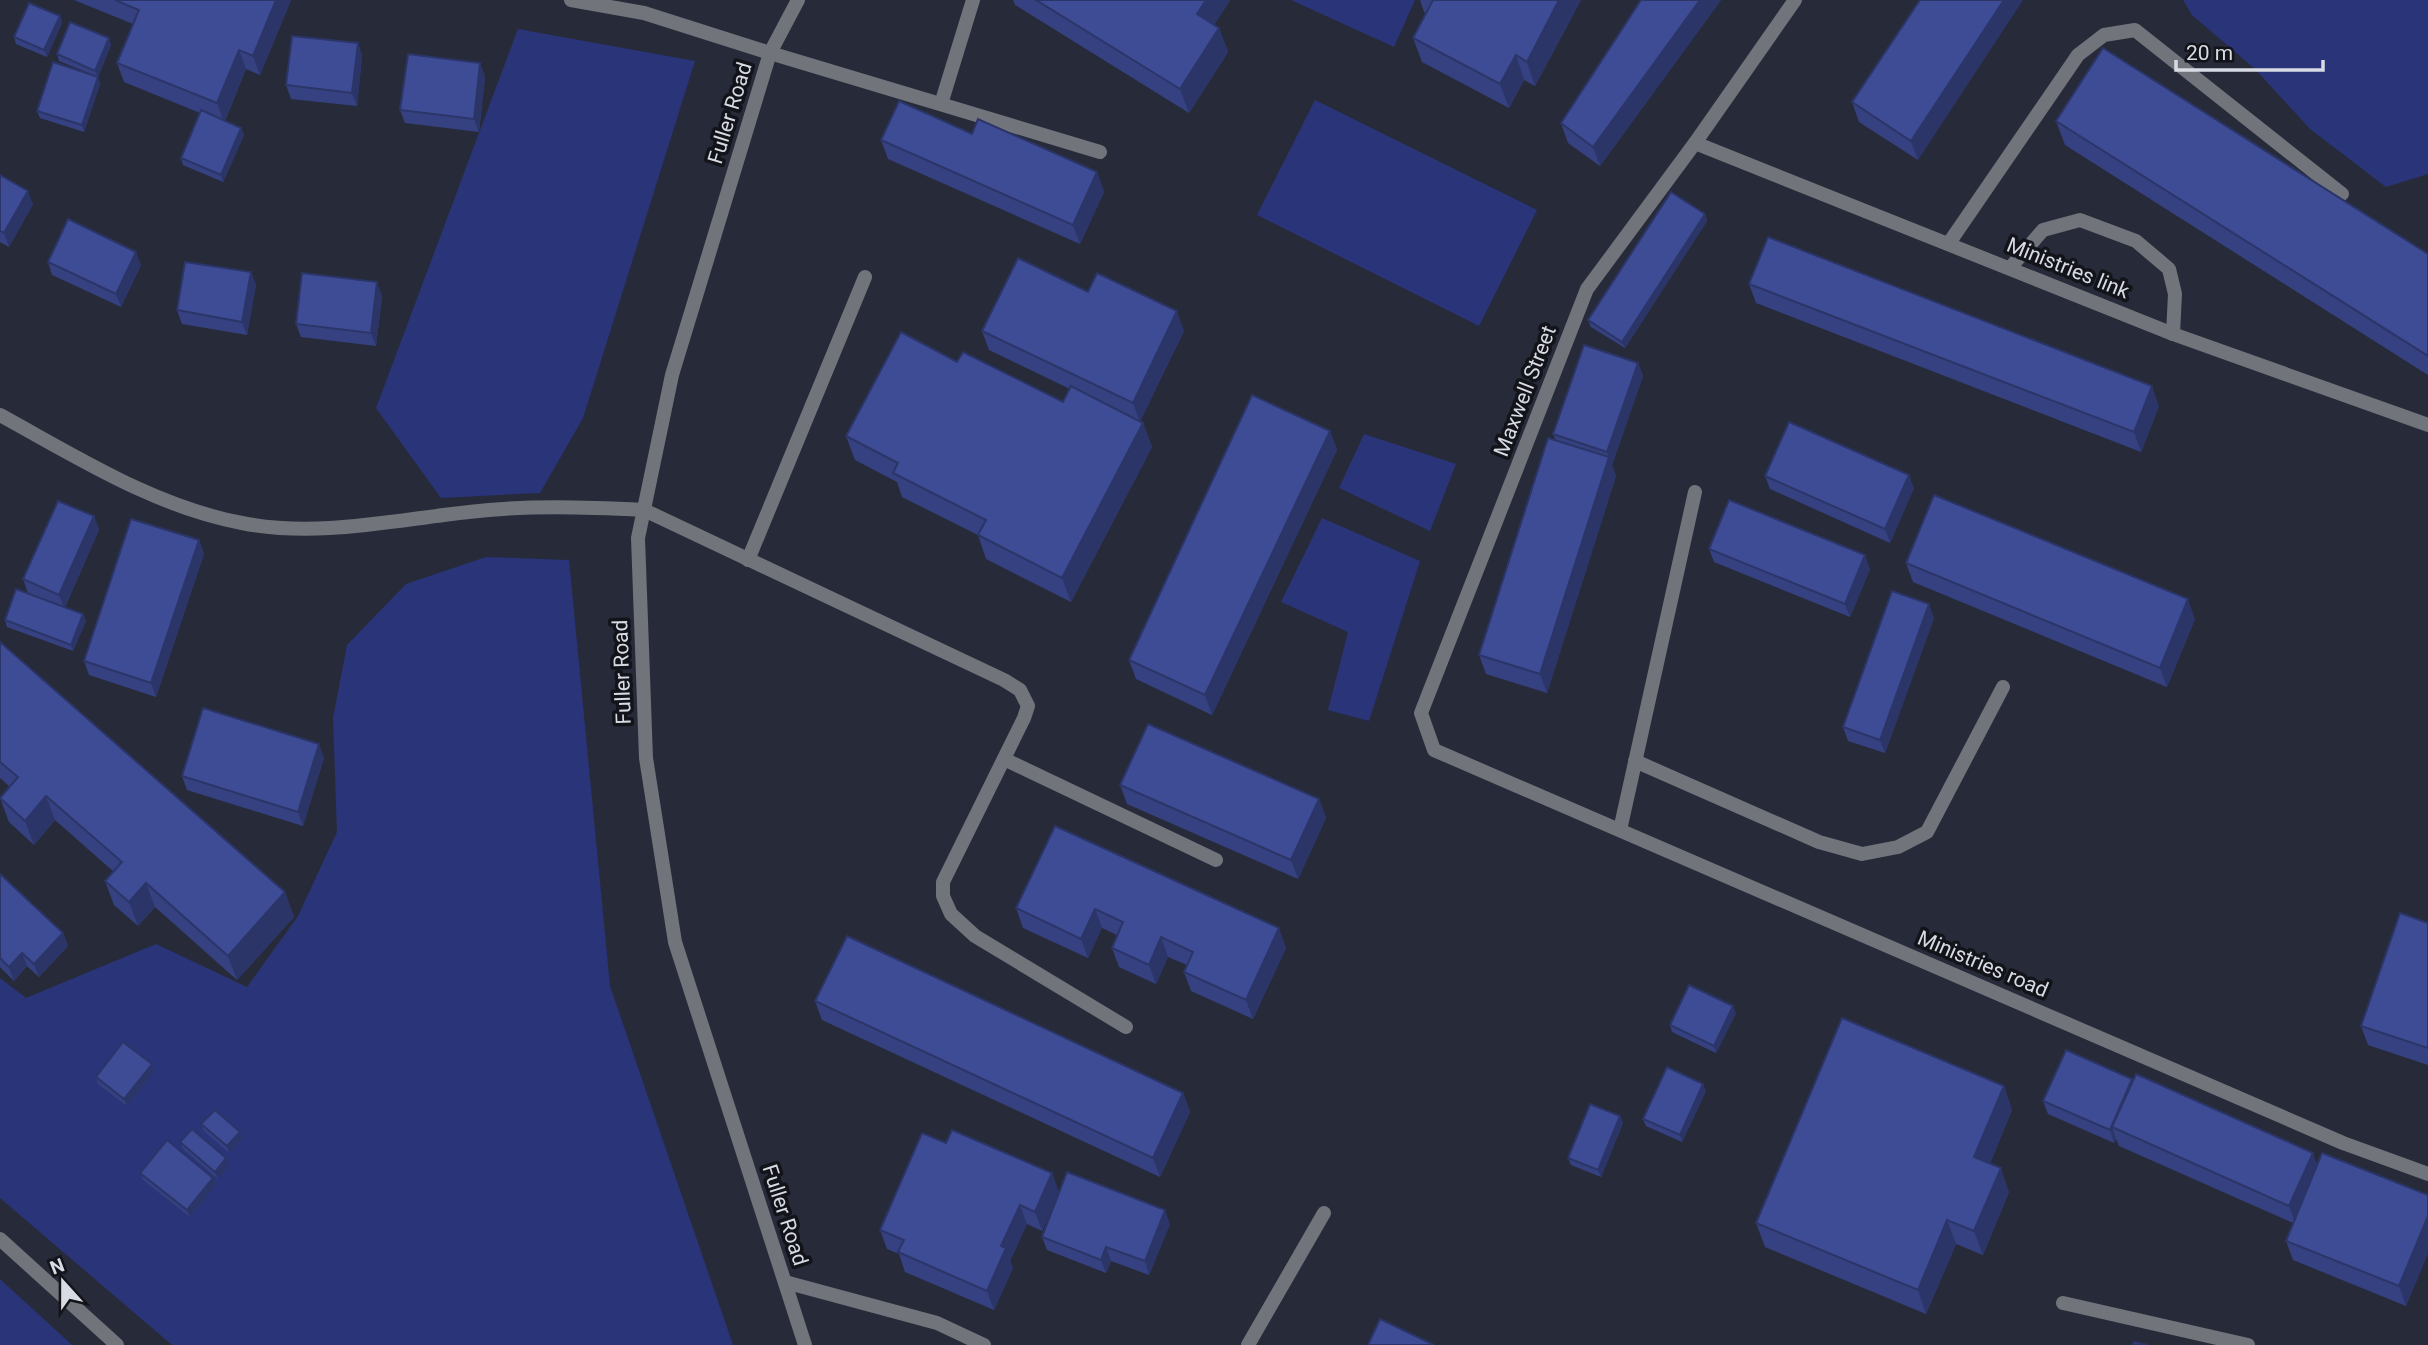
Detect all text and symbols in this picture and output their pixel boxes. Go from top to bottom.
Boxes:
scale bar [2176,28,2323,72]
text: 20 m [2186,41,2233,65]
street label: Fuller Road [703,59,757,167]
street label: Ministries link [2003,233,2133,304]
street label: Maxwell Street [1489,322,1561,460]
street label: Fuller Road [608,619,636,725]
street label: Ministries road [1914,926,2052,1002]
street label: Fuller Road [757,1161,813,1269]
north arrow [28,1247,98,1317]
text: N [47,1253,67,1280]

